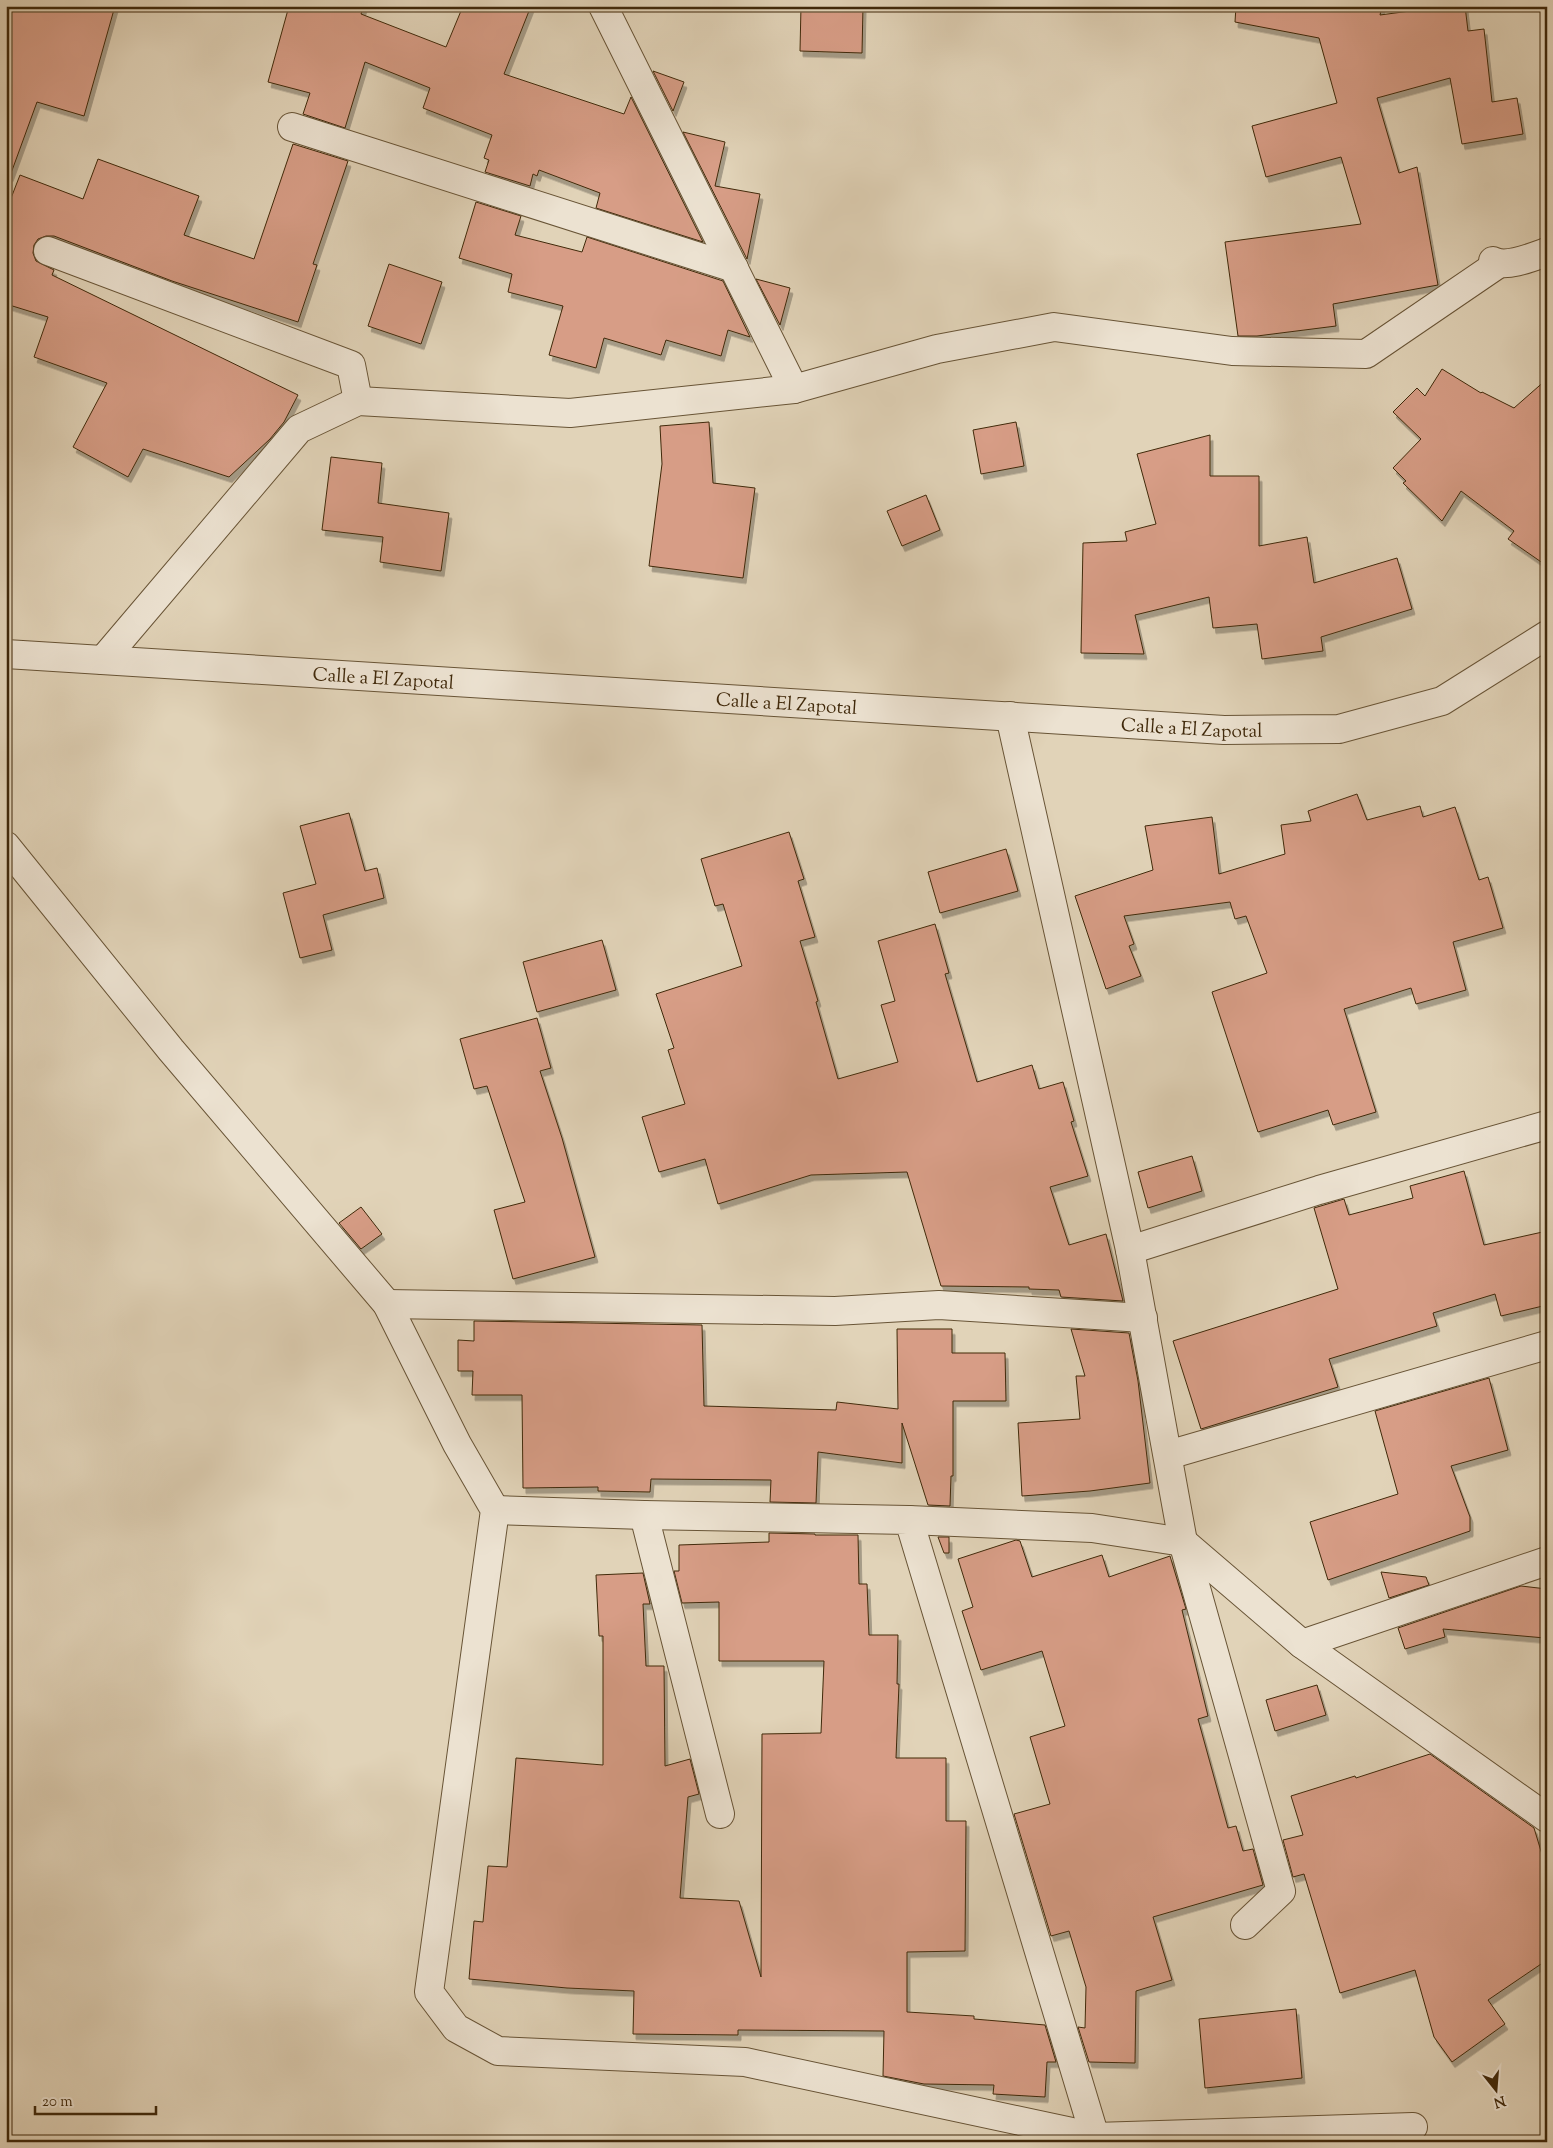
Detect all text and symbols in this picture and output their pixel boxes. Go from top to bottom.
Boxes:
street label: Calle a El Zapotal [312,662,455,698]
street label: Calle a El Zapotal [715,687,858,723]
street label: Calle a El Zapotal [1120,713,1263,746]
north arrow [1470,2066,1520,2116]
scale bar [35,2083,156,2115]
text: N [1491,2089,1507,2112]
text: 20 m [42,2092,73,2113]

